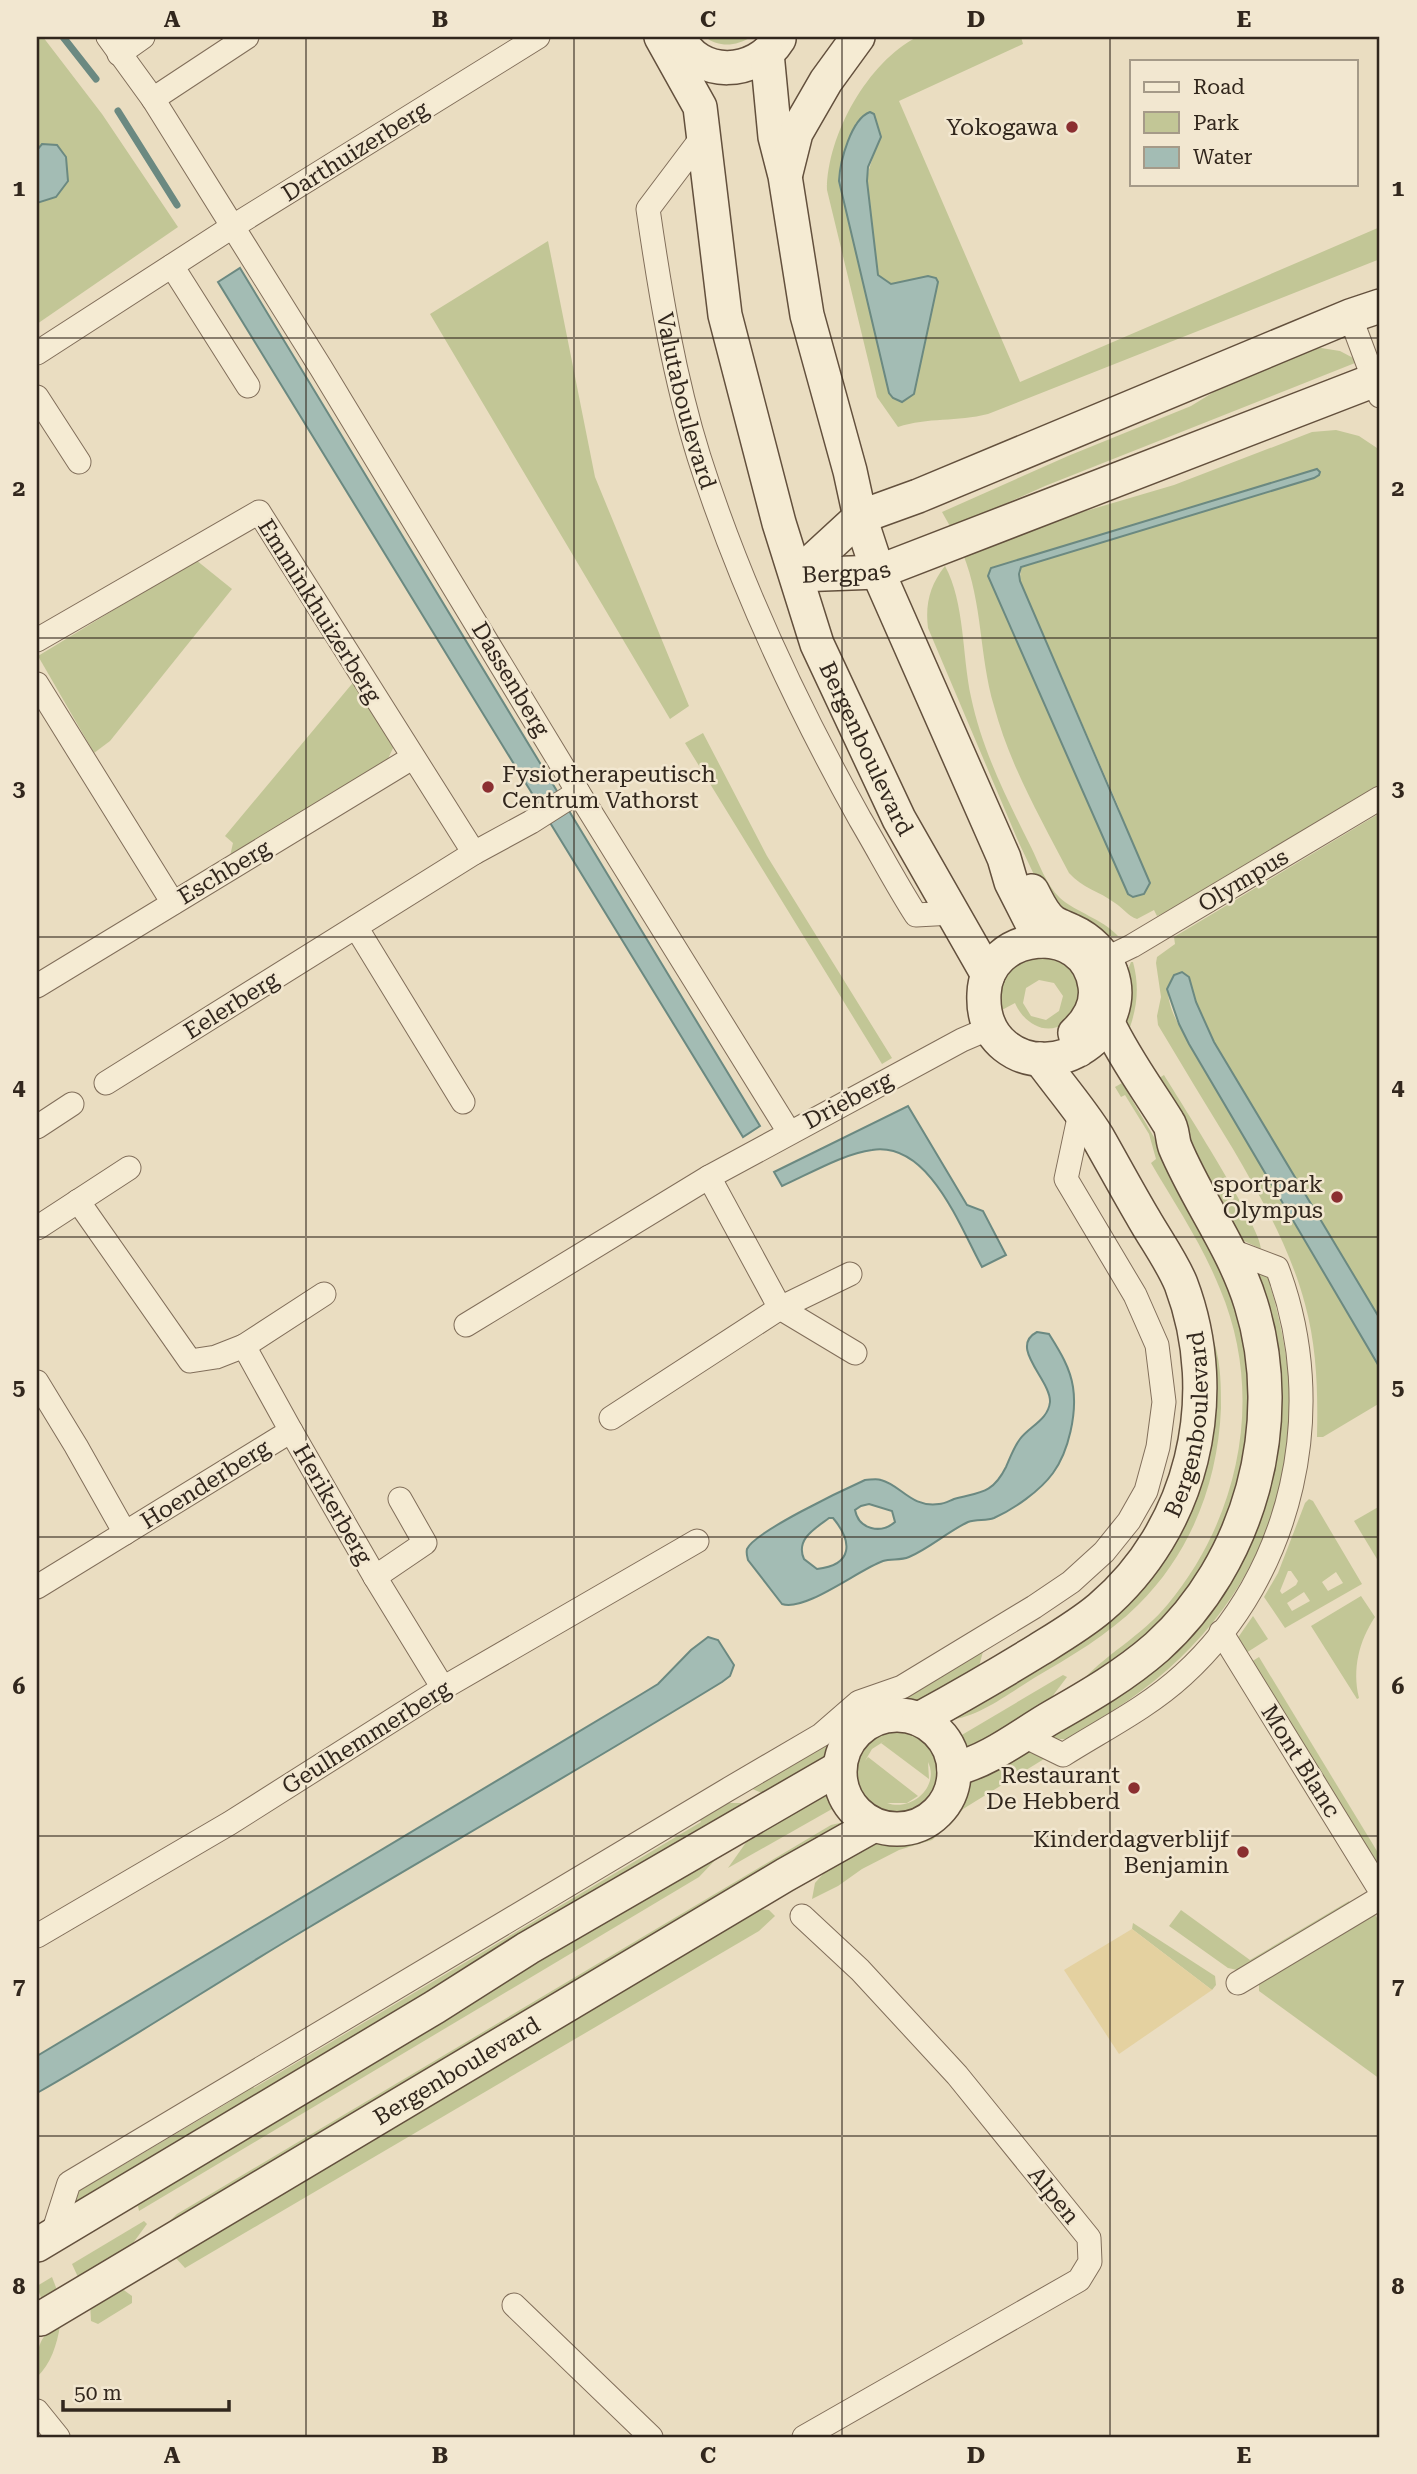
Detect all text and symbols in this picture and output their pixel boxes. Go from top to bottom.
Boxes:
text: A [164,6,181,33]
text: B [432,6,448,33]
text: C [700,6,716,33]
text: D [967,6,985,33]
text: E [1237,6,1251,33]
legend [1130,60,1358,186]
text: Road [1193,75,1245,99]
street label: Darthuizerberg [277,96,433,207]
text: Park [1193,111,1239,135]
place label: Yokogawa [946,114,1059,141]
marker: Yokogawa [1064,119,1080,135]
text: Water [1193,145,1253,169]
text: 1 [13,175,26,202]
text: 1 [1392,175,1405,202]
street label: Valutaboulevard [651,310,722,493]
text: 2 [13,475,25,502]
text: 2 [1392,475,1404,502]
street label: Emminkhuizerberg [252,514,387,708]
street label: Bergpas [801,555,895,589]
street label: Dassenberg [466,617,555,741]
street label: Bergenboulevard [813,658,919,841]
place label: Fysiotherapeutisch Centrum Vathorst [502,761,716,814]
text: 3 [13,775,26,802]
text: 3 [1392,775,1405,802]
marker: Fysiotherapeutisch Centrum Vathorst [480,779,496,795]
street label: Eschberg [173,834,275,910]
street label: Olympus [1193,843,1293,918]
street label: Eelerberg [179,966,283,1045]
street label: Drieberg [799,1066,897,1135]
text: 4 [13,1074,26,1101]
text: 4 [1392,1074,1405,1101]
place label: sportpark Olympus [1213,1171,1323,1224]
marker: sportpark Olympus [1329,1189,1345,1205]
street label: Bergenboulevard [1159,1329,1214,1522]
text: 5 [13,1374,26,1401]
text: 5 [1392,1374,1405,1401]
street label: Hoenderberg [136,1434,275,1535]
street label: Herikerberg [287,1439,378,1569]
text: 6 [13,1673,26,1700]
text: 6 [1392,1673,1405,1700]
street label: Geulhemmerberg [277,1675,456,1800]
street label: Mont Blanc [1255,1700,1346,1823]
place label: Restaurant De Hebberd [986,1762,1120,1815]
marker: Restaurant De Hebberd [1126,1780,1142,1796]
place label: Kinderdagverblijf Benjamin [1033,1826,1230,1879]
marker: Kinderdagverblijf Benjamin [1235,1844,1251,1860]
text: 7 [13,1973,26,2000]
text: 7 [1392,1973,1405,2000]
street label: Bergenboulevard [369,2011,545,2131]
street label: Alpen [1022,2161,1085,2230]
text: 8 [13,2273,26,2300]
text: 8 [1392,2273,1405,2300]
scale bar [63,2369,229,2413]
text: 50 m [74,2381,122,2405]
text: A [164,2442,181,2469]
text: B [432,2442,448,2469]
text: C [700,2442,716,2469]
text: D [967,2442,985,2469]
text: E [1237,2442,1251,2469]

